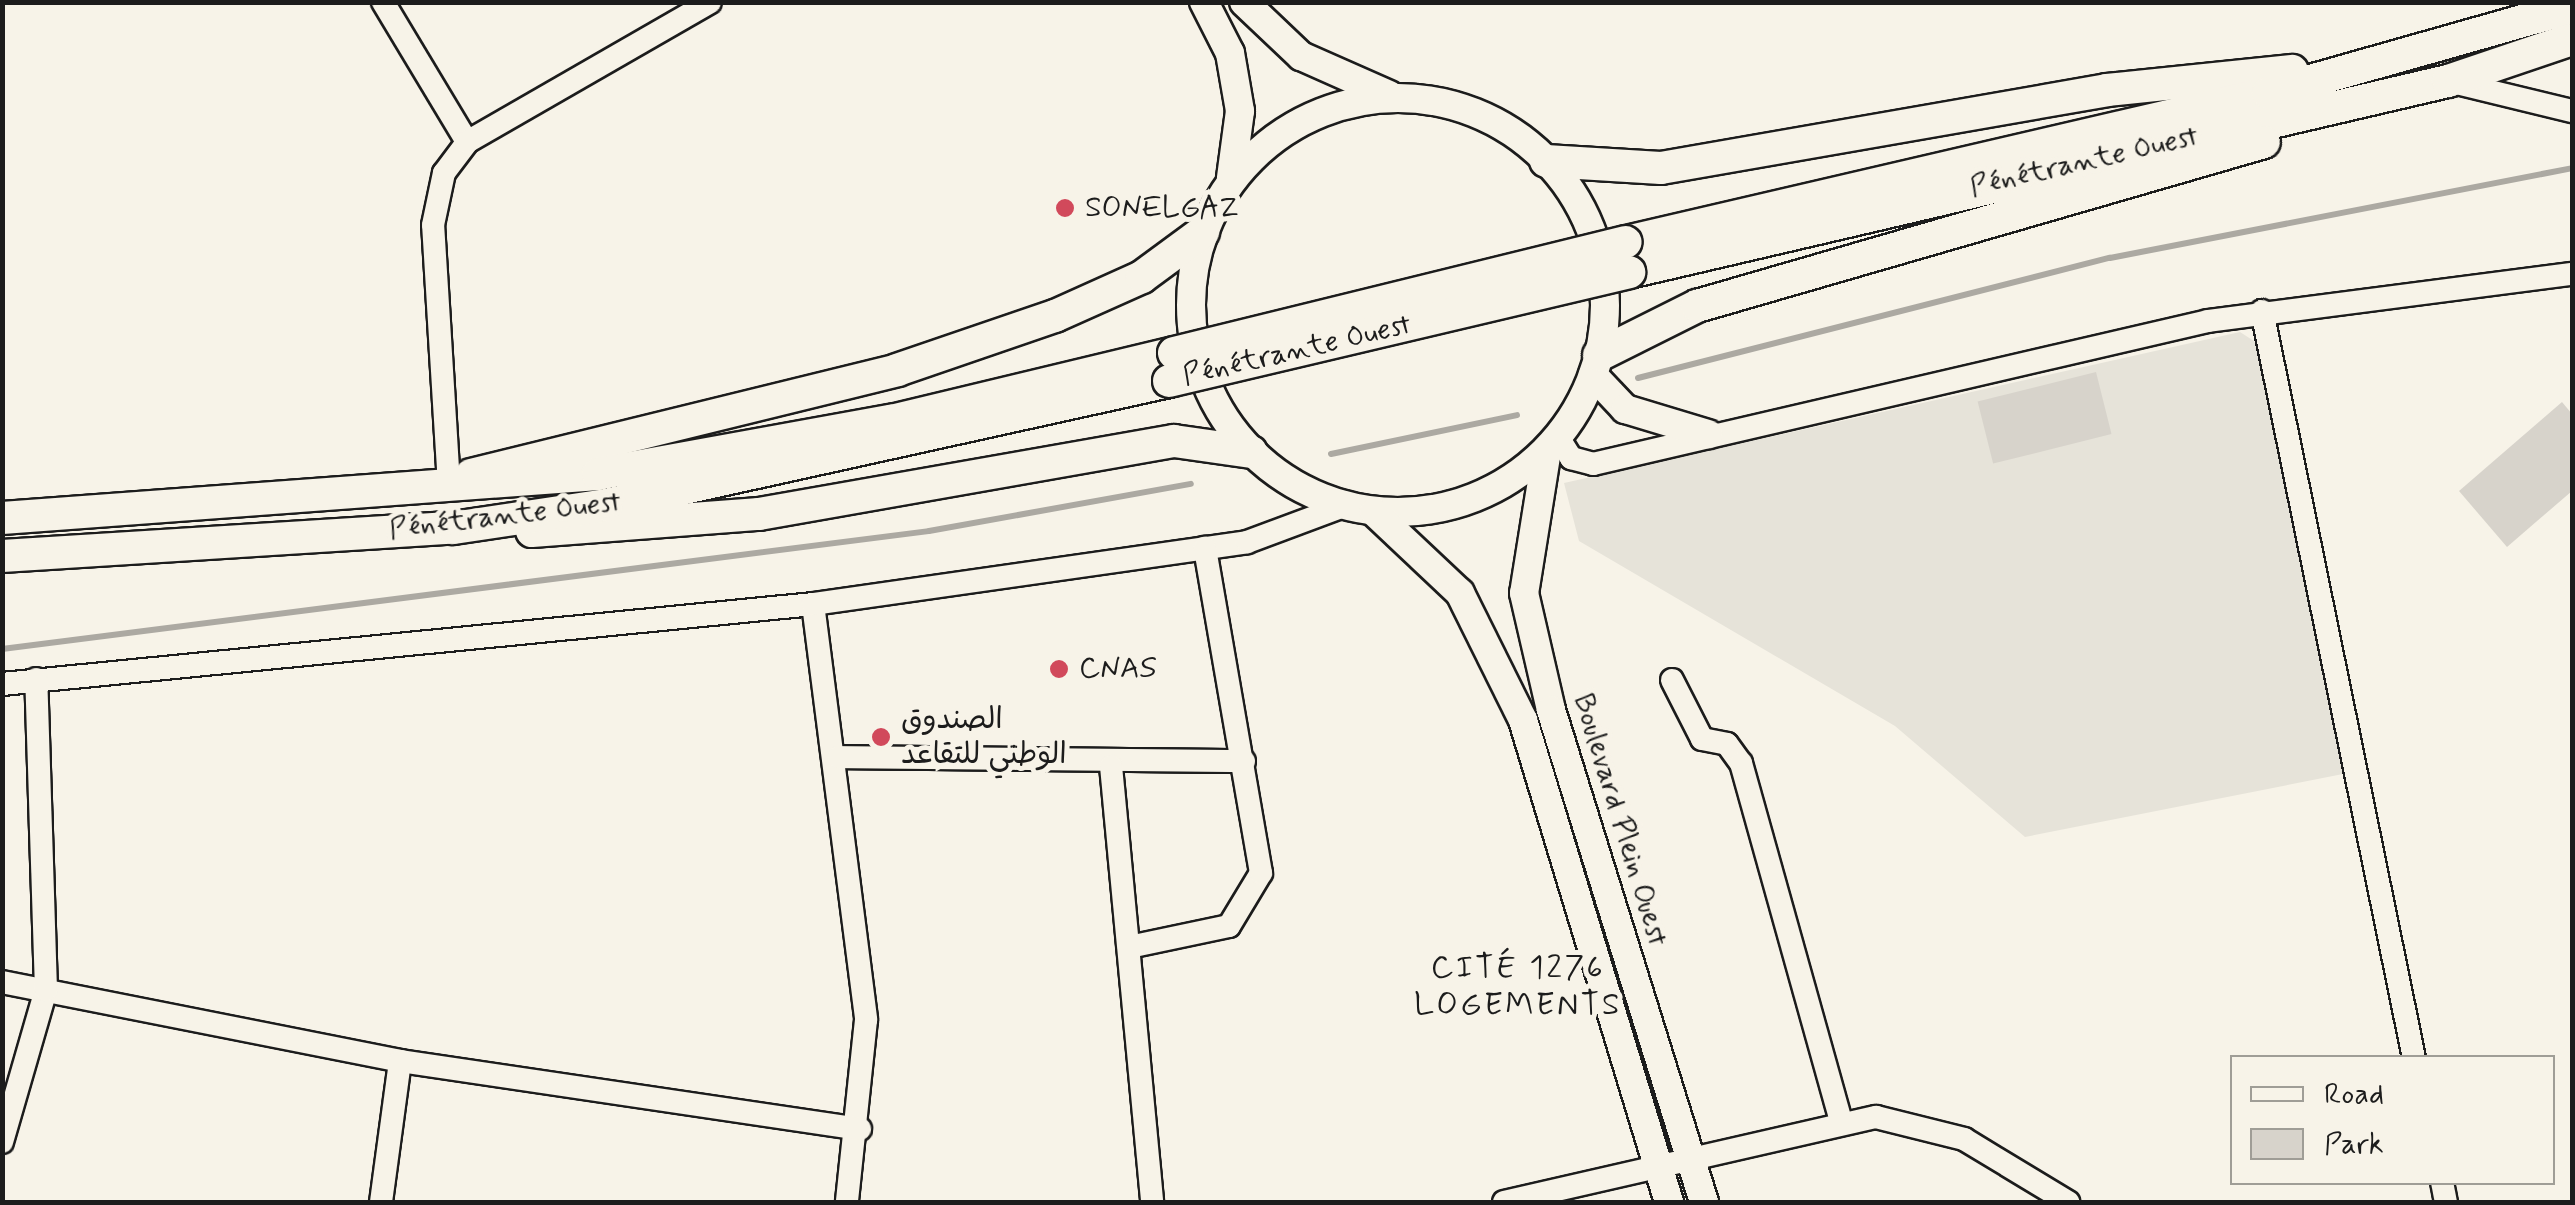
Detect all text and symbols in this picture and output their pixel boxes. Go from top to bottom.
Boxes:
street label: Pénétrante Ouest [1968,119,2200,205]
place label: SONELGAZ [1085,190,1238,226]
marker: SONELGAZ [1054,197,1076,219]
street label: Pénétrante Ouest [1181,308,1413,394]
street label: Pénétrante Ouest [388,484,622,548]
place label: CNAS [1079,651,1157,687]
marker: CNAS [1048,658,1070,680]
street label: Boulevard Plein Ouest [1565,690,1675,950]
place label: الصندوق الوطني للتقاعد [901,702,1067,772]
marker: الصندوق الوطني للتقاعد [870,726,892,748]
district label: CITÉ 1276 LOGEMENTS [1411,950,1625,1025]
legend [2230,1055,2555,1185]
text: Road [2324,1075,2384,1114]
text: Park [2324,1125,2384,1164]

